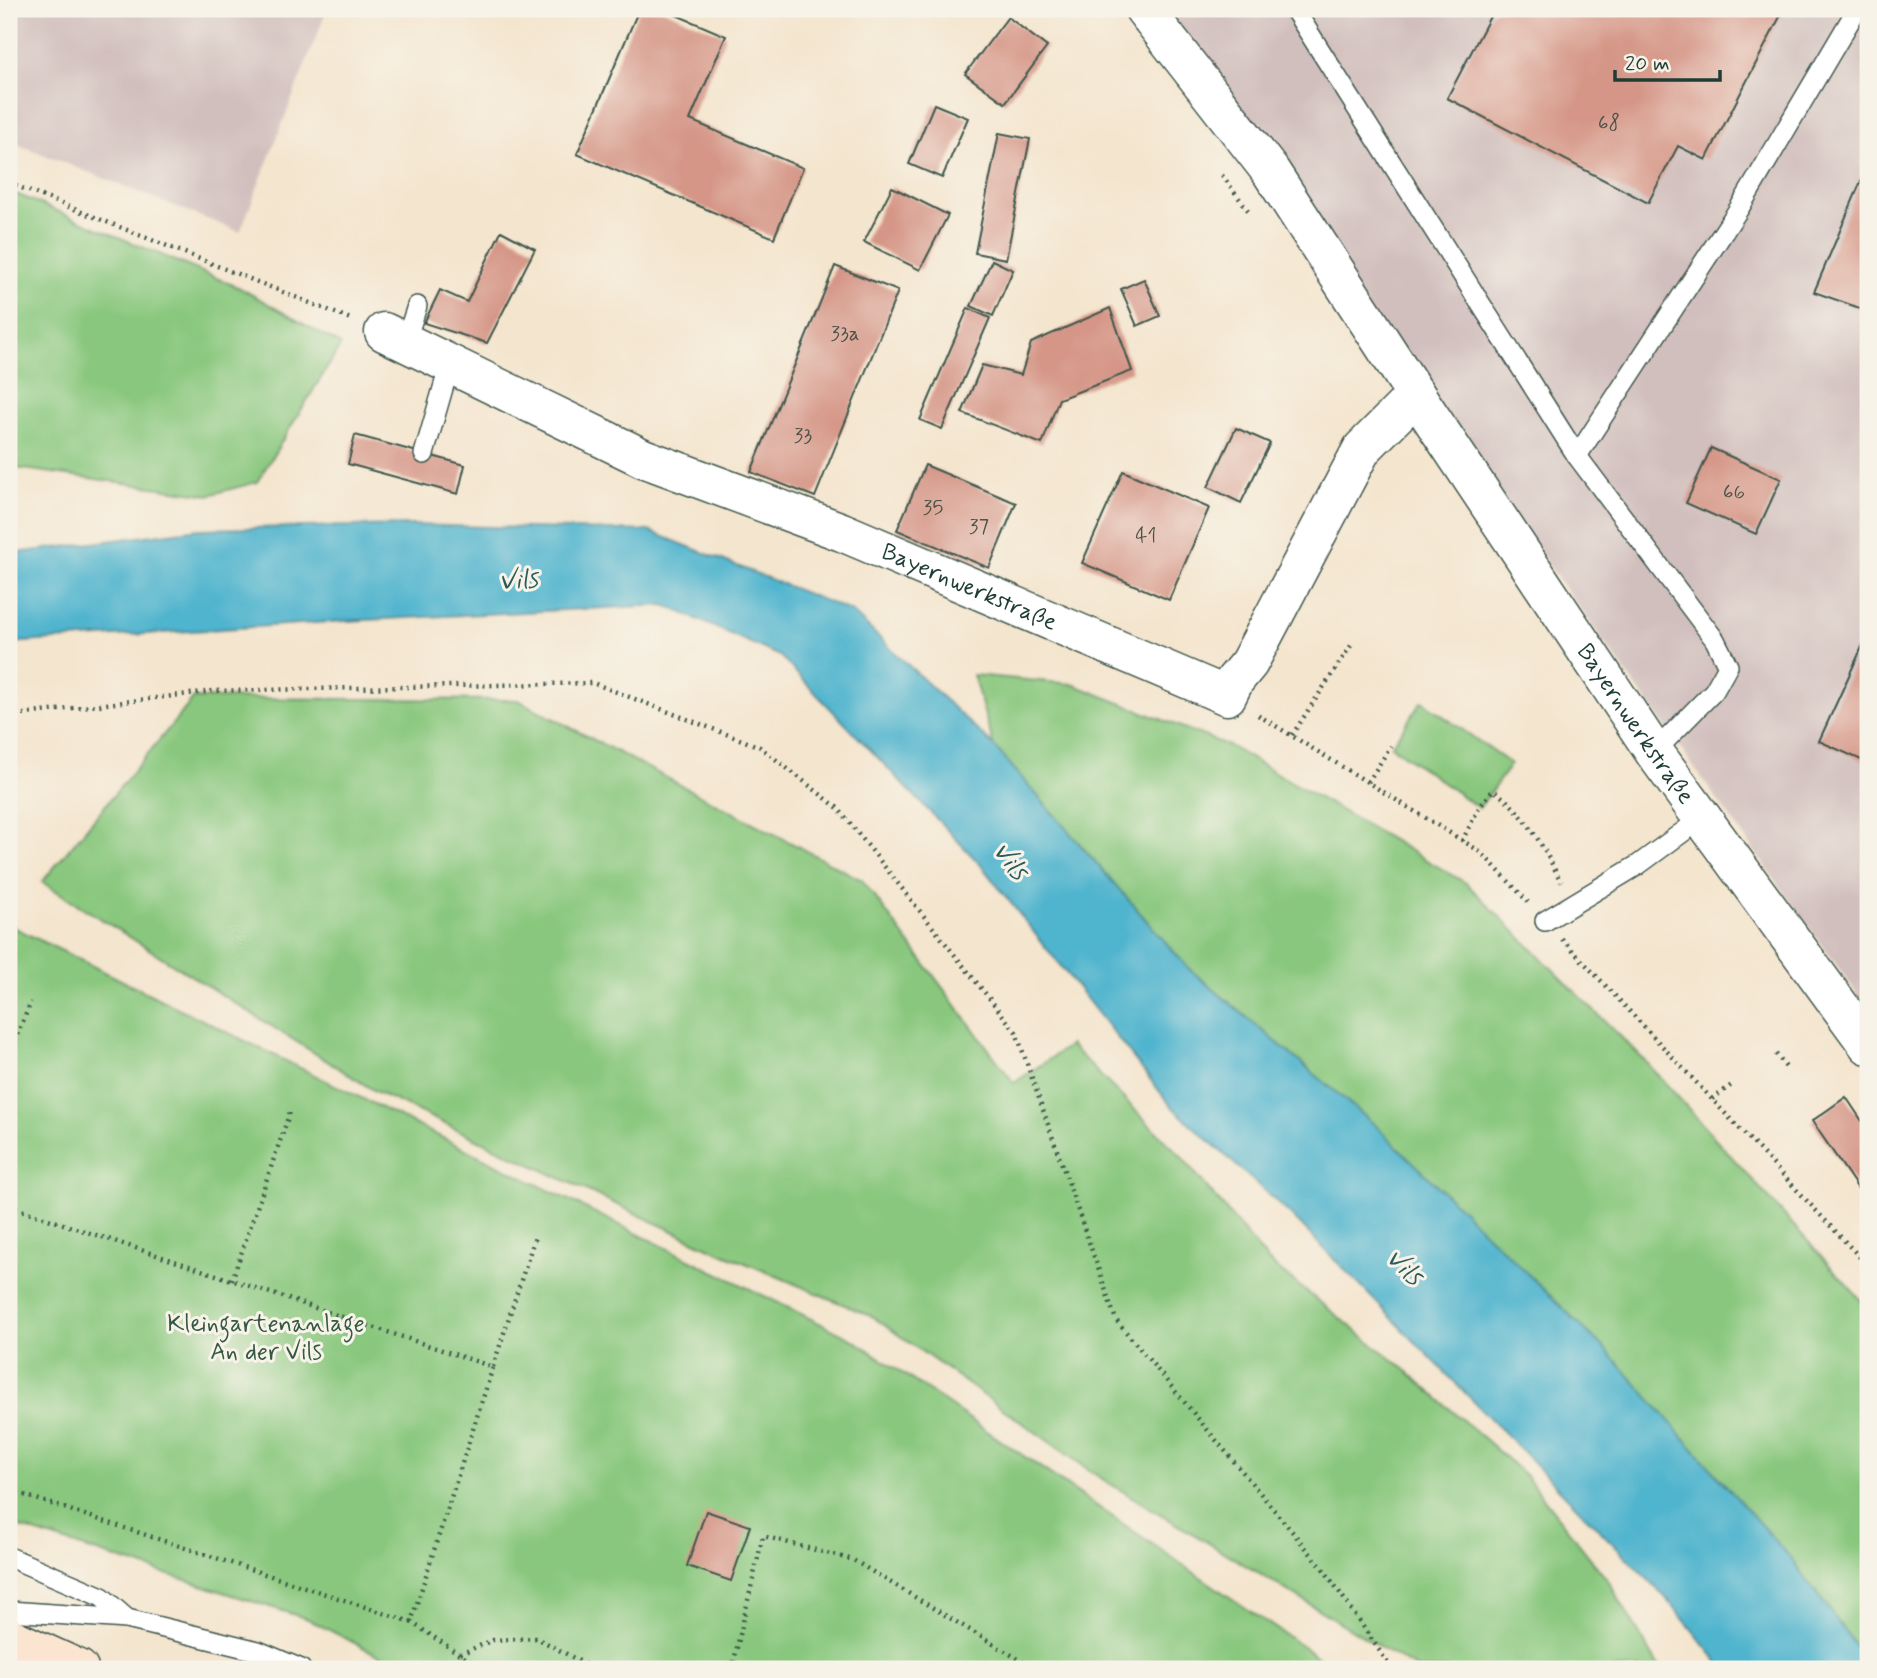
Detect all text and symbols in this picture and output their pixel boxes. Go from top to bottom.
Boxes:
scale bar [1615,38,1720,82]
text: 20 m [1625,50,1670,78]
house number: 68 [1598,109,1620,137]
house number: 33a [830,320,860,348]
house number: 33 [794,422,812,450]
house number: 66 [1723,478,1745,506]
house number: 35 [923,494,943,522]
house number: 37 [969,513,989,541]
house number: 41 [1135,522,1157,550]
street label: Bayernwerkstraße [877,537,1062,639]
water label: Vils [497,562,542,599]
street label: Bayernwerkstraße [1569,638,1701,811]
water label: Vils [984,835,1037,889]
water label: Vils [1378,1242,1432,1295]
park label: Kleingartenanlage An der Vils [167,1309,365,1368]

